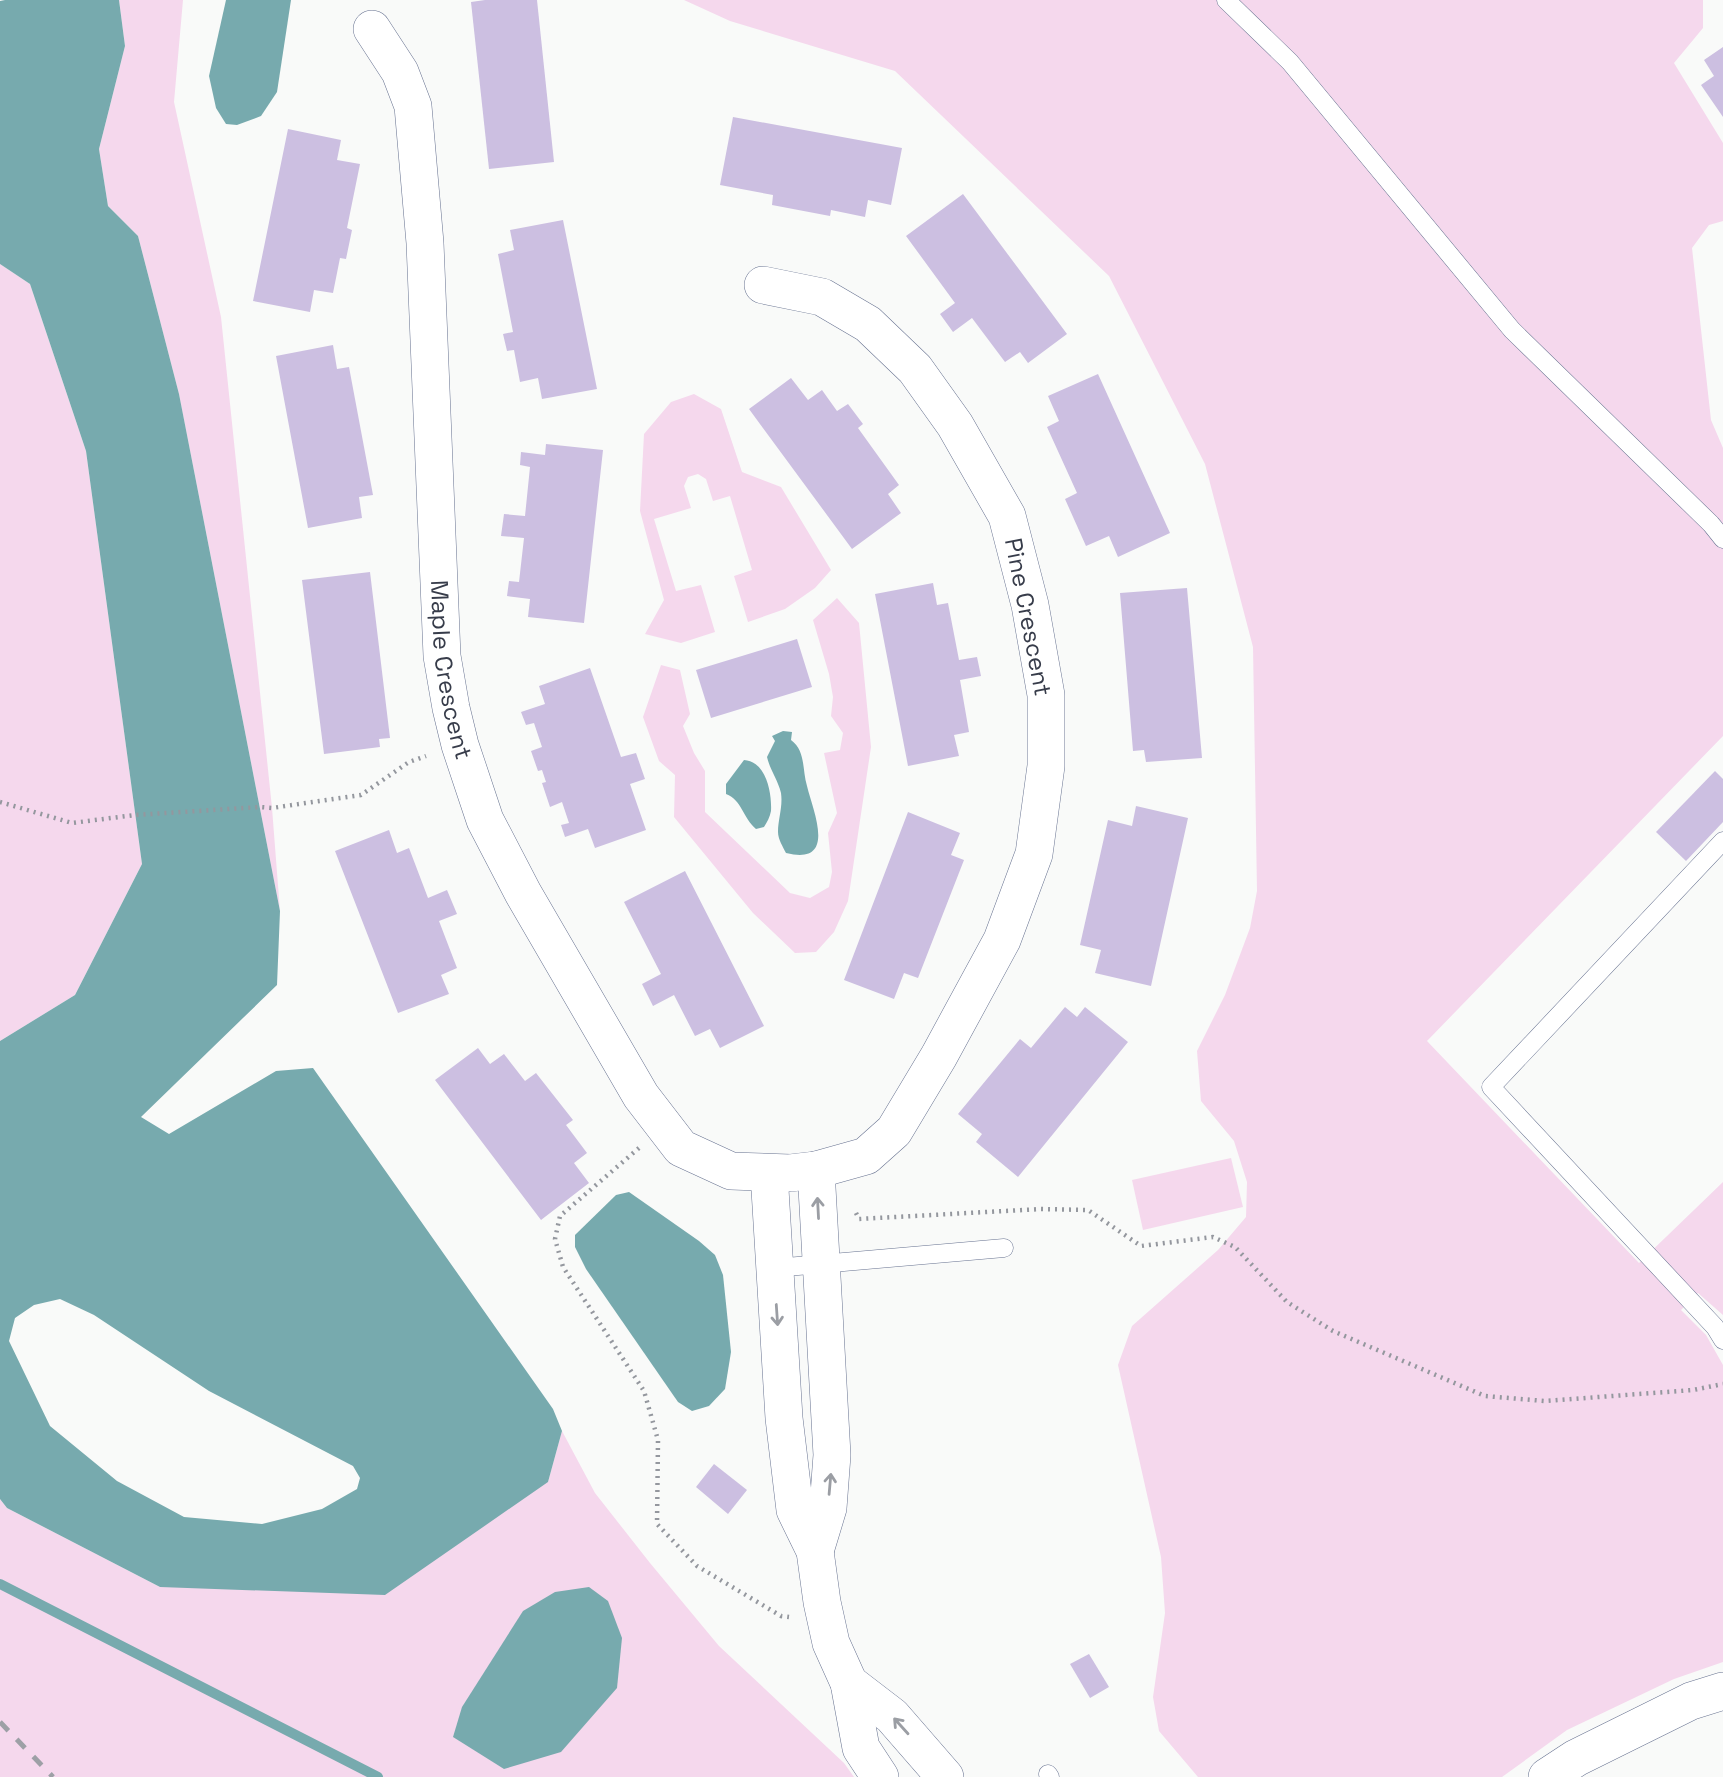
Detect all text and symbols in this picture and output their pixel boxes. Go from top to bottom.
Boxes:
street label: Pine Crescent [998,535,1059,699]
street label: Maple Crescent [424,579,480,763]
one-way arrow [811,1197,824,1220]
one-way arrow [771,1303,784,1326]
one-way arrow [824,1473,837,1496]
one-way arrow [893,1717,909,1735]

